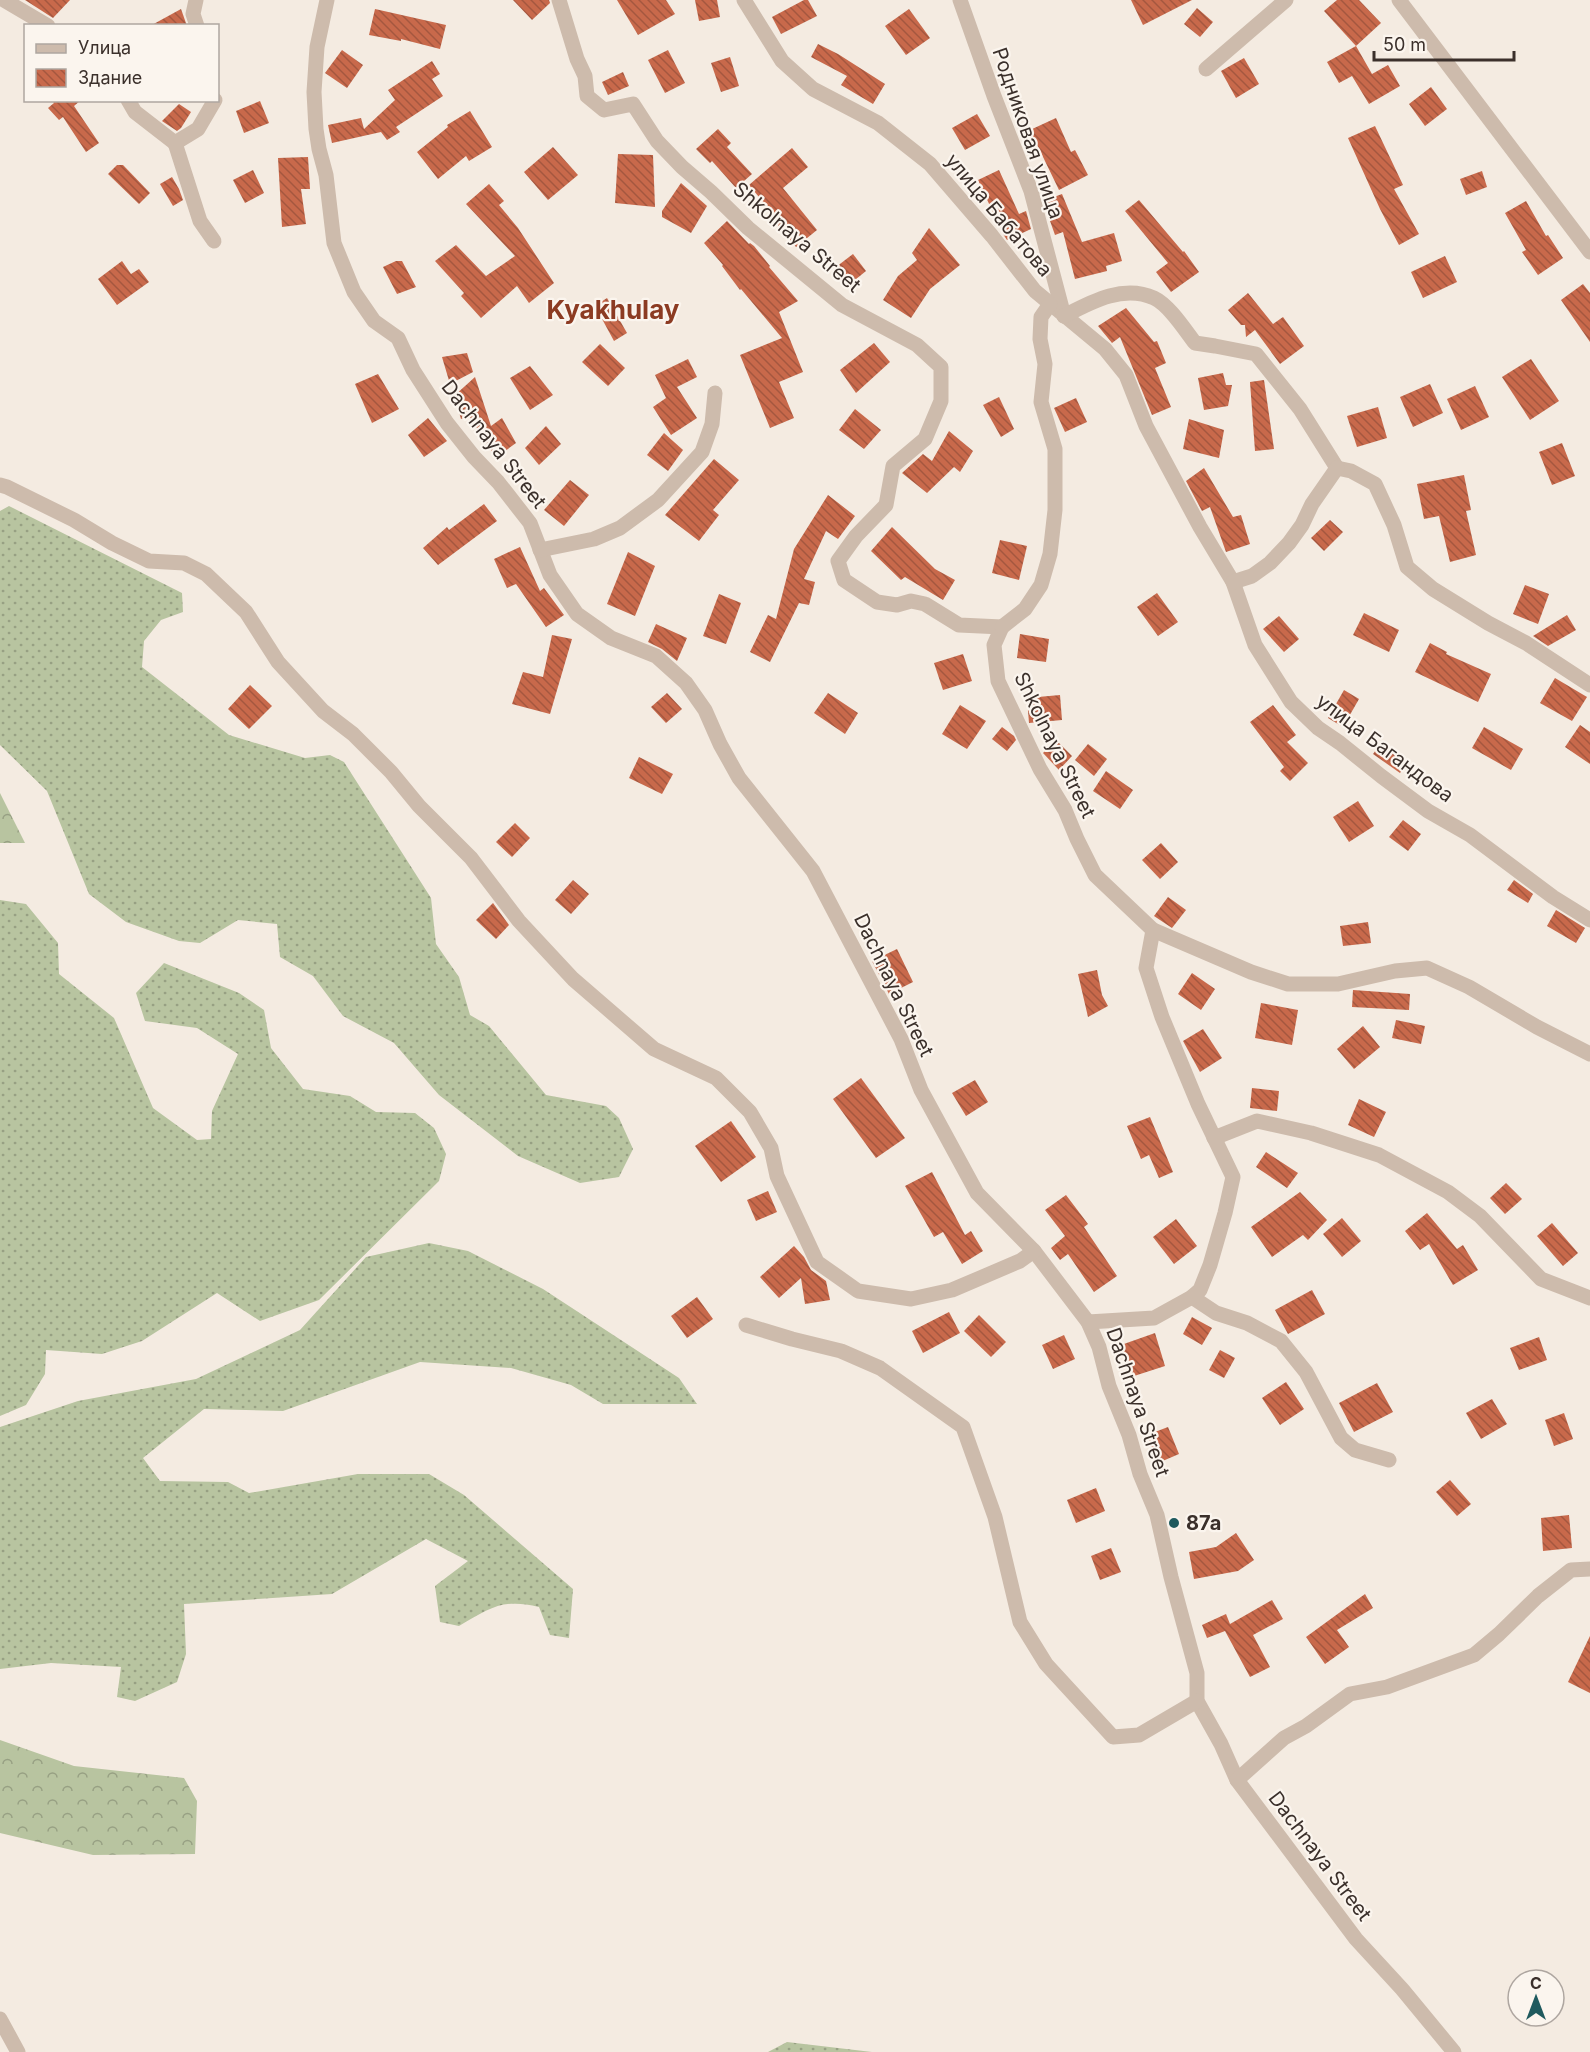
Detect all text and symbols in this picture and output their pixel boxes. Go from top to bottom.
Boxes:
legend [24,24,219,102]
scale bar [1374,24,1514,62]
text: 50 m [1383,34,1426,55]
text: Улица [78,37,131,58]
street label: Родниковая улица [987,44,1069,222]
text: Здание [78,67,142,88]
street label: улица Бабатова [941,149,1057,281]
street label: Shkolnaya Street [728,177,866,298]
district label: Kyakhulay [547,294,680,325]
street label: Dachnaya Street [436,375,552,513]
street label: Shkolnaya Street [1009,668,1101,822]
street label: улица Багандова [1312,689,1458,807]
street label: Dachnaya Street [849,910,939,1061]
street label: Dachnaya Street [1101,1324,1175,1480]
place label: 87а [1186,1511,1221,1535]
marker: 87а [1167,1516,1181,1530]
street label: Dachnaya Street [1263,1786,1377,1926]
north arrow [1506,1968,1566,2028]
text: С [1530,1973,1542,1993]

